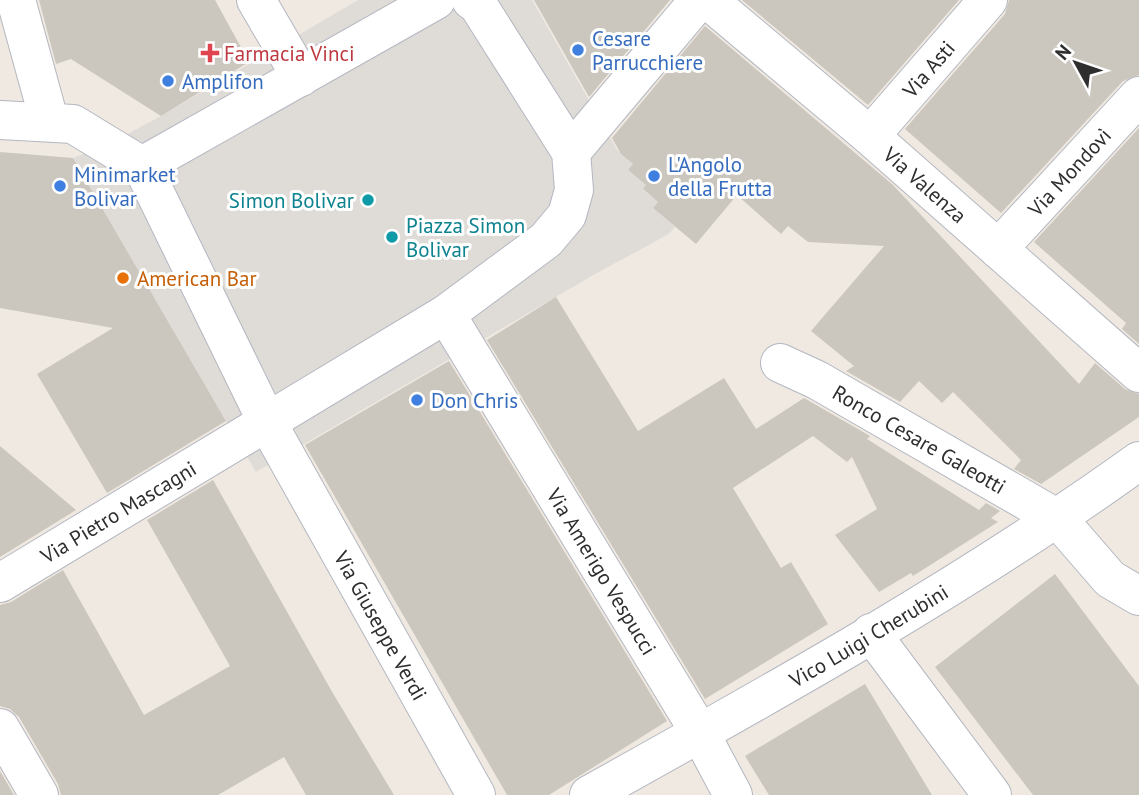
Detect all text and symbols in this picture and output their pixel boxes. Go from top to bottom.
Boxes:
place label: Cesare Parrucchiere [592,25,703,76]
north arrow [1041,28,1111,98]
street label: Via Asti [896,35,960,104]
place label: Farmacia Vinci [224,40,355,67]
text: N [1050,40,1076,65]
marker: Cesare Parrucchiere [570,42,586,58]
marker: Farmacia Vinci [202,45,218,61]
place label: Amplifon [182,68,264,95]
marker: Amplifon [160,73,176,89]
street label: Via Mondovì [1021,122,1117,223]
street label: Via Valenza [877,140,972,229]
place label: L'Angolo della Frutta [668,151,772,202]
place label: Minimarket Bolivar [74,161,176,212]
marker: L'Angolo della Frutta [646,168,662,184]
marker: Minimarket Bolivar [52,178,68,194]
place label: Simon Bolivar [229,187,354,214]
marker: Simon Bolivar [360,192,376,208]
place label: Piazza Simon Bolivar [406,212,525,263]
marker: Piazza Simon Bolivar [384,229,400,245]
place label: American Bar [137,265,257,292]
marker: American Bar [115,270,131,286]
street label: Ronco Cesare Galeotti [828,378,1011,500]
place label: Don Chris [431,387,518,414]
marker: Don Chris [409,392,425,408]
street label: Via Pietro Mascagni [35,454,201,570]
street label: Via Amerigo Vespucci [541,482,663,660]
street label: Via Giuseppe Verdi [328,545,434,705]
street label: Vico Luigi Cherubini [784,578,953,693]

